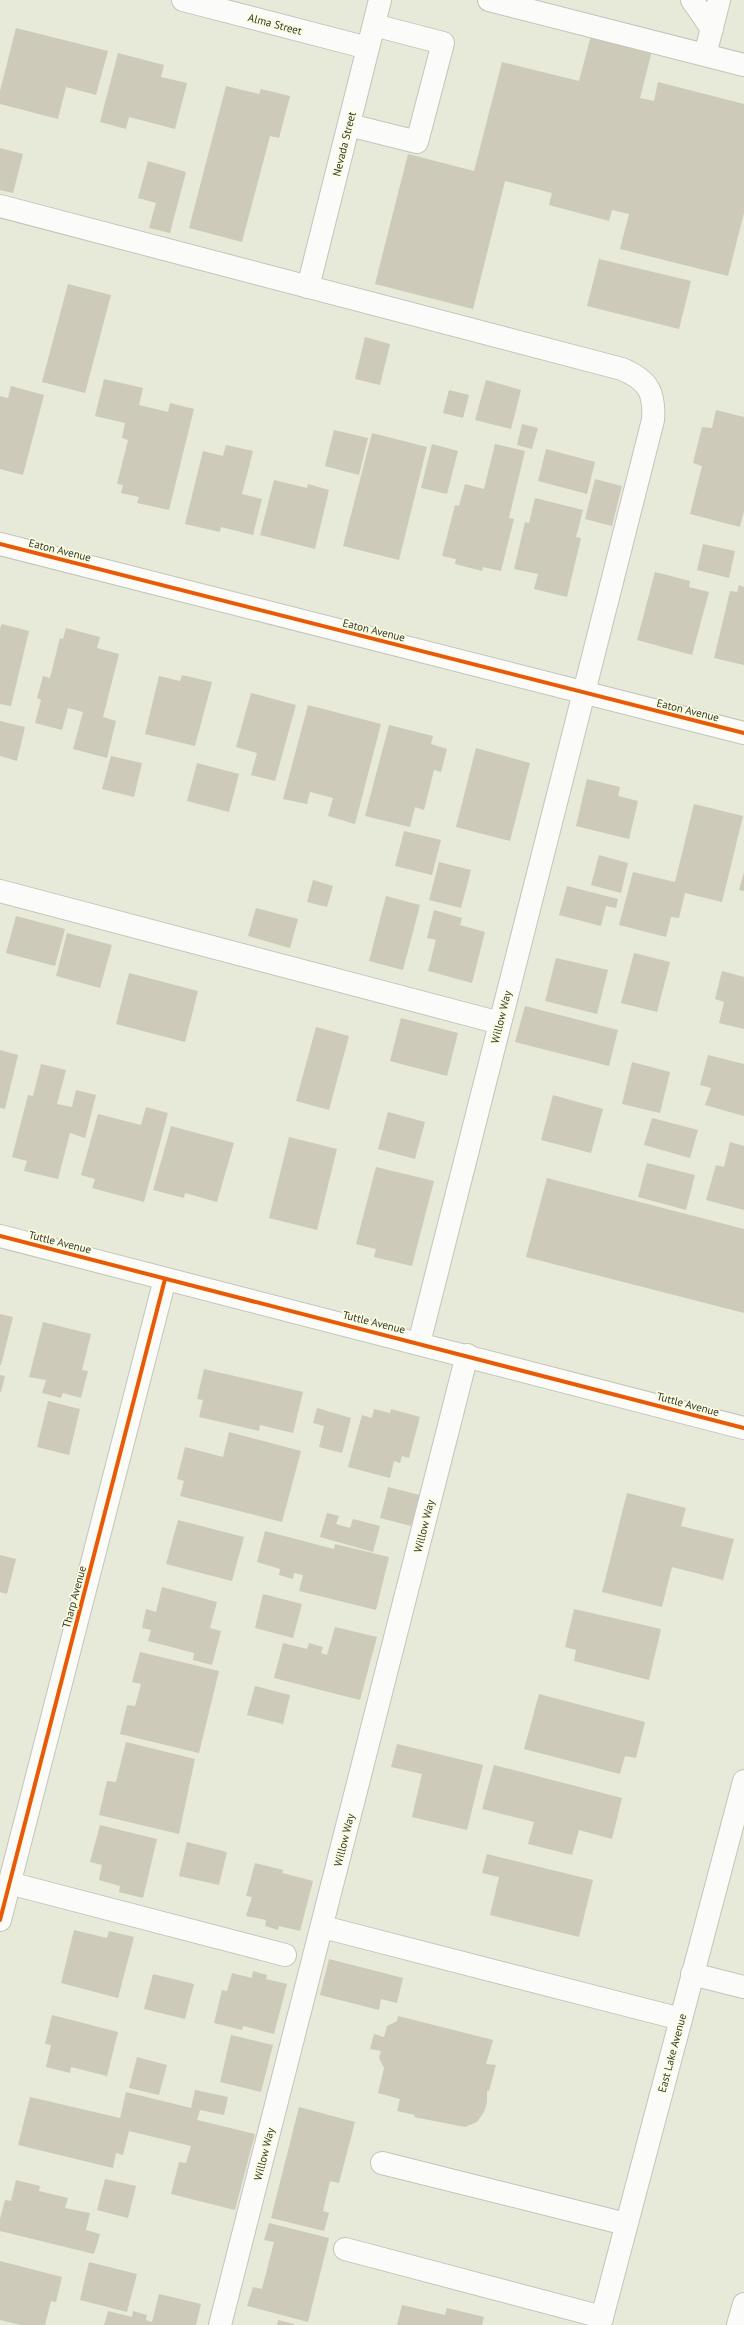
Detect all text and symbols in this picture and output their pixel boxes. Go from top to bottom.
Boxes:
street label: Alma Street [247,10,304,38]
street label: Nevada Street [329,110,359,178]
street label: Eaton Avenue [27,535,93,565]
street label: Eaton Avenue [341,615,407,645]
street label: Eaton Avenue [655,695,721,725]
street label: Willow Way [488,988,515,1045]
street label: Tuttle Avenue [27,1227,93,1257]
street label: Tuttle Avenue [341,1307,407,1337]
street label: Tuttle Avenue [655,1389,721,1419]
street label: Willow Way [411,1497,438,1554]
street label: Tharp Avenue [59,1564,89,1630]
street label: Willow Way [331,1811,358,1868]
street label: East Lake Avenue [655,2012,689,2094]
street label: Willow Way [251,2125,278,2182]

